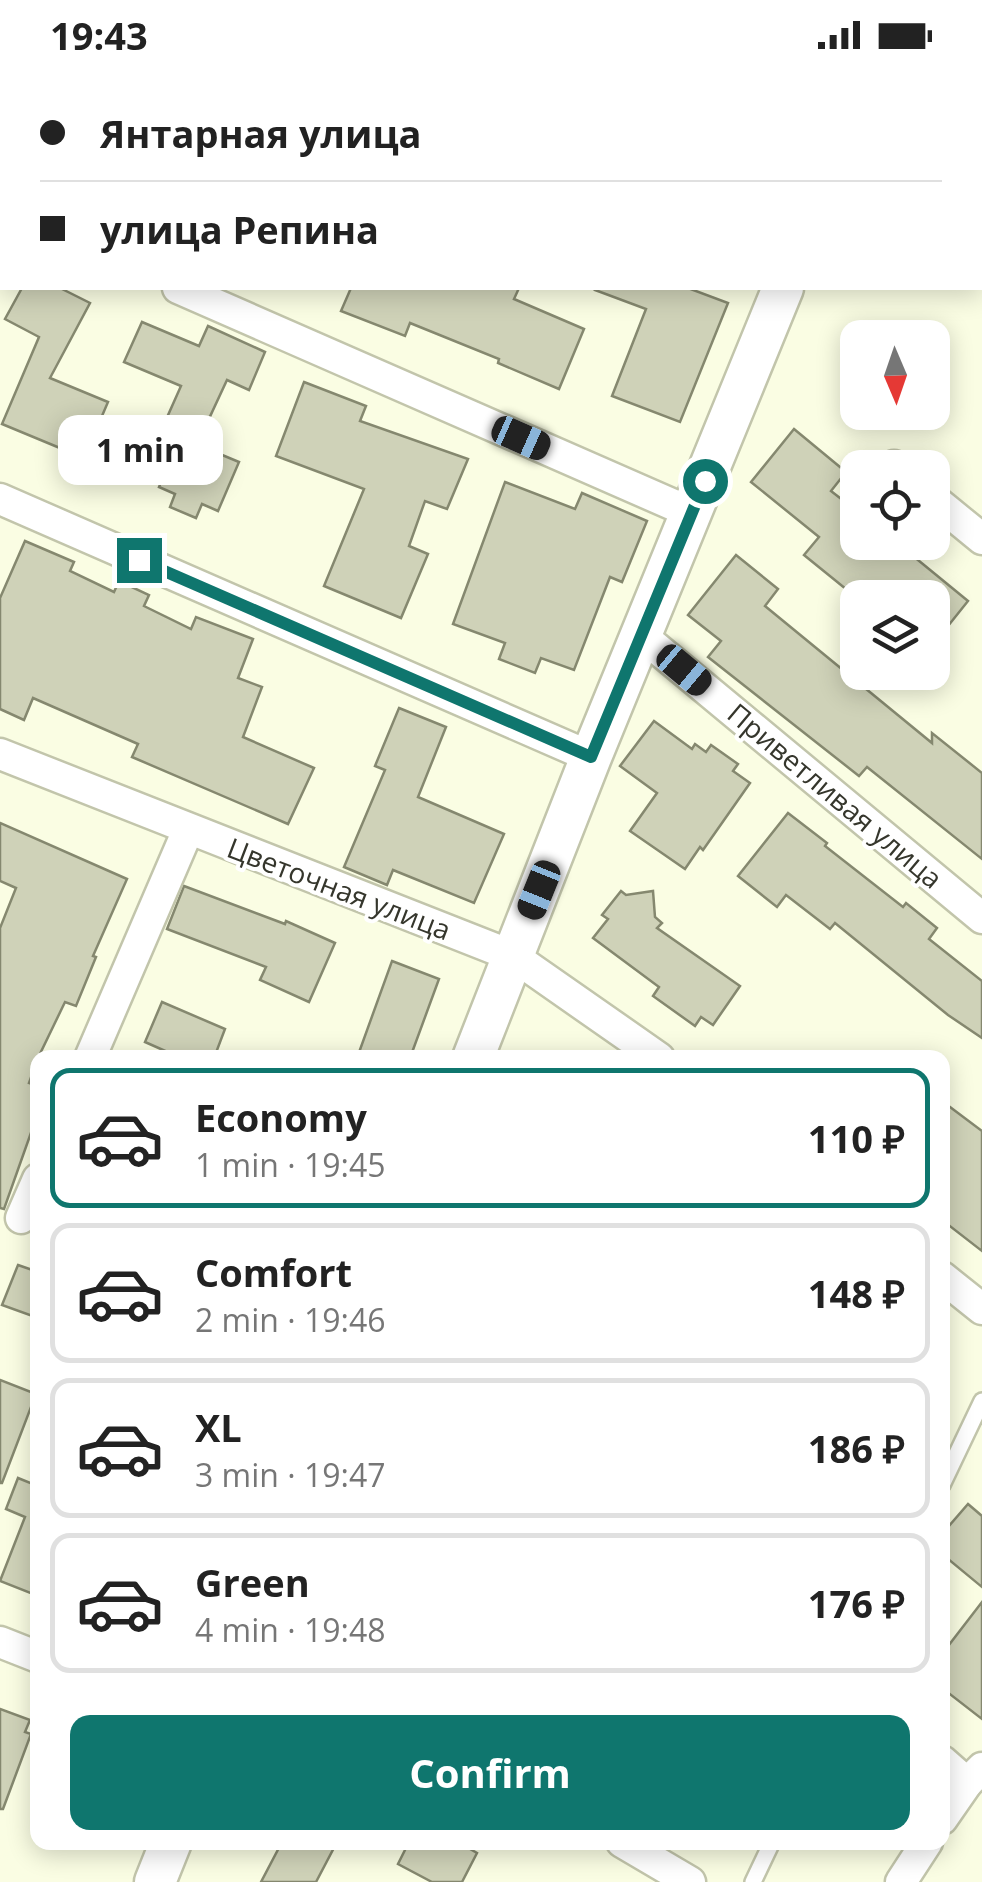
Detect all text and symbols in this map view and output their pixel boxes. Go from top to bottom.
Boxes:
text: 19:43 [50,9,148,61]
text: Янтарная улица [100,107,422,159]
text: улица Репина [100,203,379,255]
north arrow [840,320,950,430]
map controls [840,320,950,690]
car [487,412,555,464]
callout: 1 min [56,415,222,485]
text: 1 min [96,428,185,471]
button: locate [840,450,950,560]
route start [683,459,728,504]
route end [117,538,162,583]
button: layers [840,580,950,690]
car [651,639,717,701]
street label: Приветливая улица [720,694,951,896]
street label: Цветочная улица [222,828,457,948]
car [514,857,564,923]
text: Economy [195,1091,367,1143]
icon: car [75,1093,165,1183]
text: 110 ₽ [808,1112,905,1164]
text: 1 min · 19:45 [195,1143,386,1186]
text: Comfort [195,1246,352,1298]
icon: car [75,1248,165,1338]
text: 148 ₽ [808,1267,905,1319]
text: 2 min · 19:46 [195,1298,386,1341]
text: XL [195,1401,242,1453]
icon: car [75,1403,165,1493]
text: 186 ₽ [808,1422,905,1474]
text: 3 min · 19:47 [195,1453,386,1496]
text: Green [195,1556,310,1608]
icon: car [75,1558,165,1648]
text: 176 ₽ [808,1577,905,1629]
text: 4 min · 19:48 [195,1608,386,1651]
button: Confirm [70,1715,910,1830]

